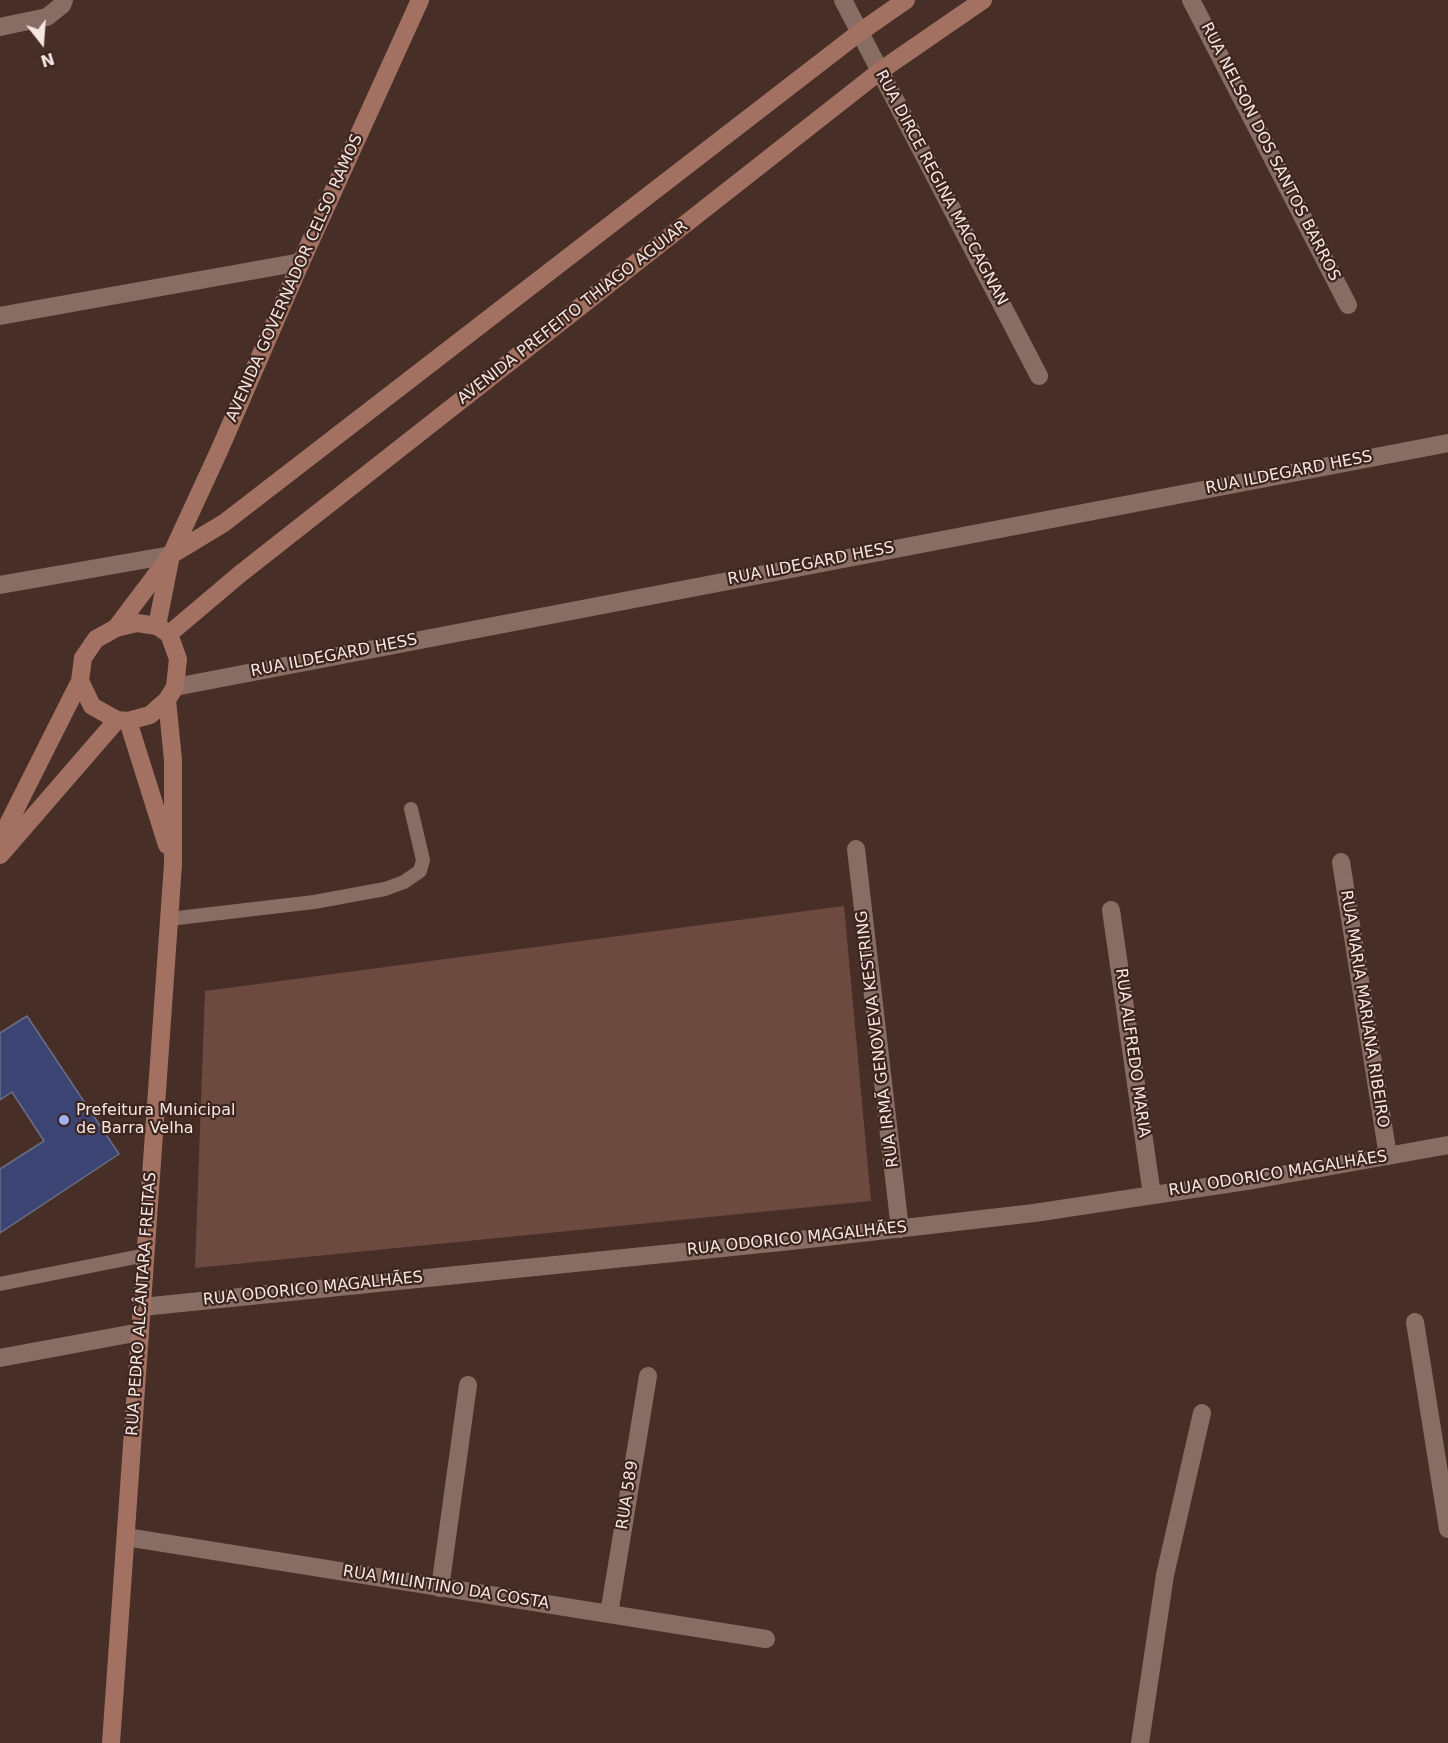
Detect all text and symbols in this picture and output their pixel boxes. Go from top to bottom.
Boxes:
north arrow [12,12,72,72]
street label: RUA NELSON DOS SANTOS BARROS [1196,19,1344,285]
text: N [38,49,57,71]
street label: RUA DIRCE REGINA MACCAGNAN [871,67,1011,309]
street label: AVENIDA GOVERNADOR CELSO RAMOS [223,131,367,425]
street label: AVENIDA PREFEITO THIAGO AGUIAR [454,217,692,409]
street label: RUA ILDEGARD HESS [1204,447,1374,499]
street label: RUA ILDEGARD HESS [726,538,896,590]
street label: RUA ILDEGARD HESS [249,630,419,682]
street label: RUA MARIA MARIANA RIBEIRO [1336,889,1392,1129]
street label: RUA IRMÃ GENOVEVA KESTRING [853,909,903,1169]
street label: RUA ALFREDO MARIA [1111,967,1153,1139]
place label: Prefeitura Municipal de Barra Velha [76,1101,235,1139]
marker: Prefeitura Municipal de Barra Velha [57,1113,71,1127]
street label: RUA ODORICO MAGALHÃES [1167,1147,1389,1201]
street label: RUA PEDRO ALCÂNTARA FREITAS [123,1171,161,1437]
street label: RUA ODORICO MAGALHÃES [686,1218,908,1260]
street label: RUA ODORICO MAGALHÃES [202,1268,424,1310]
street label: RUA 589 [613,1459,643,1531]
street label: RUA MILINTINO DA COSTA [341,1562,551,1614]

